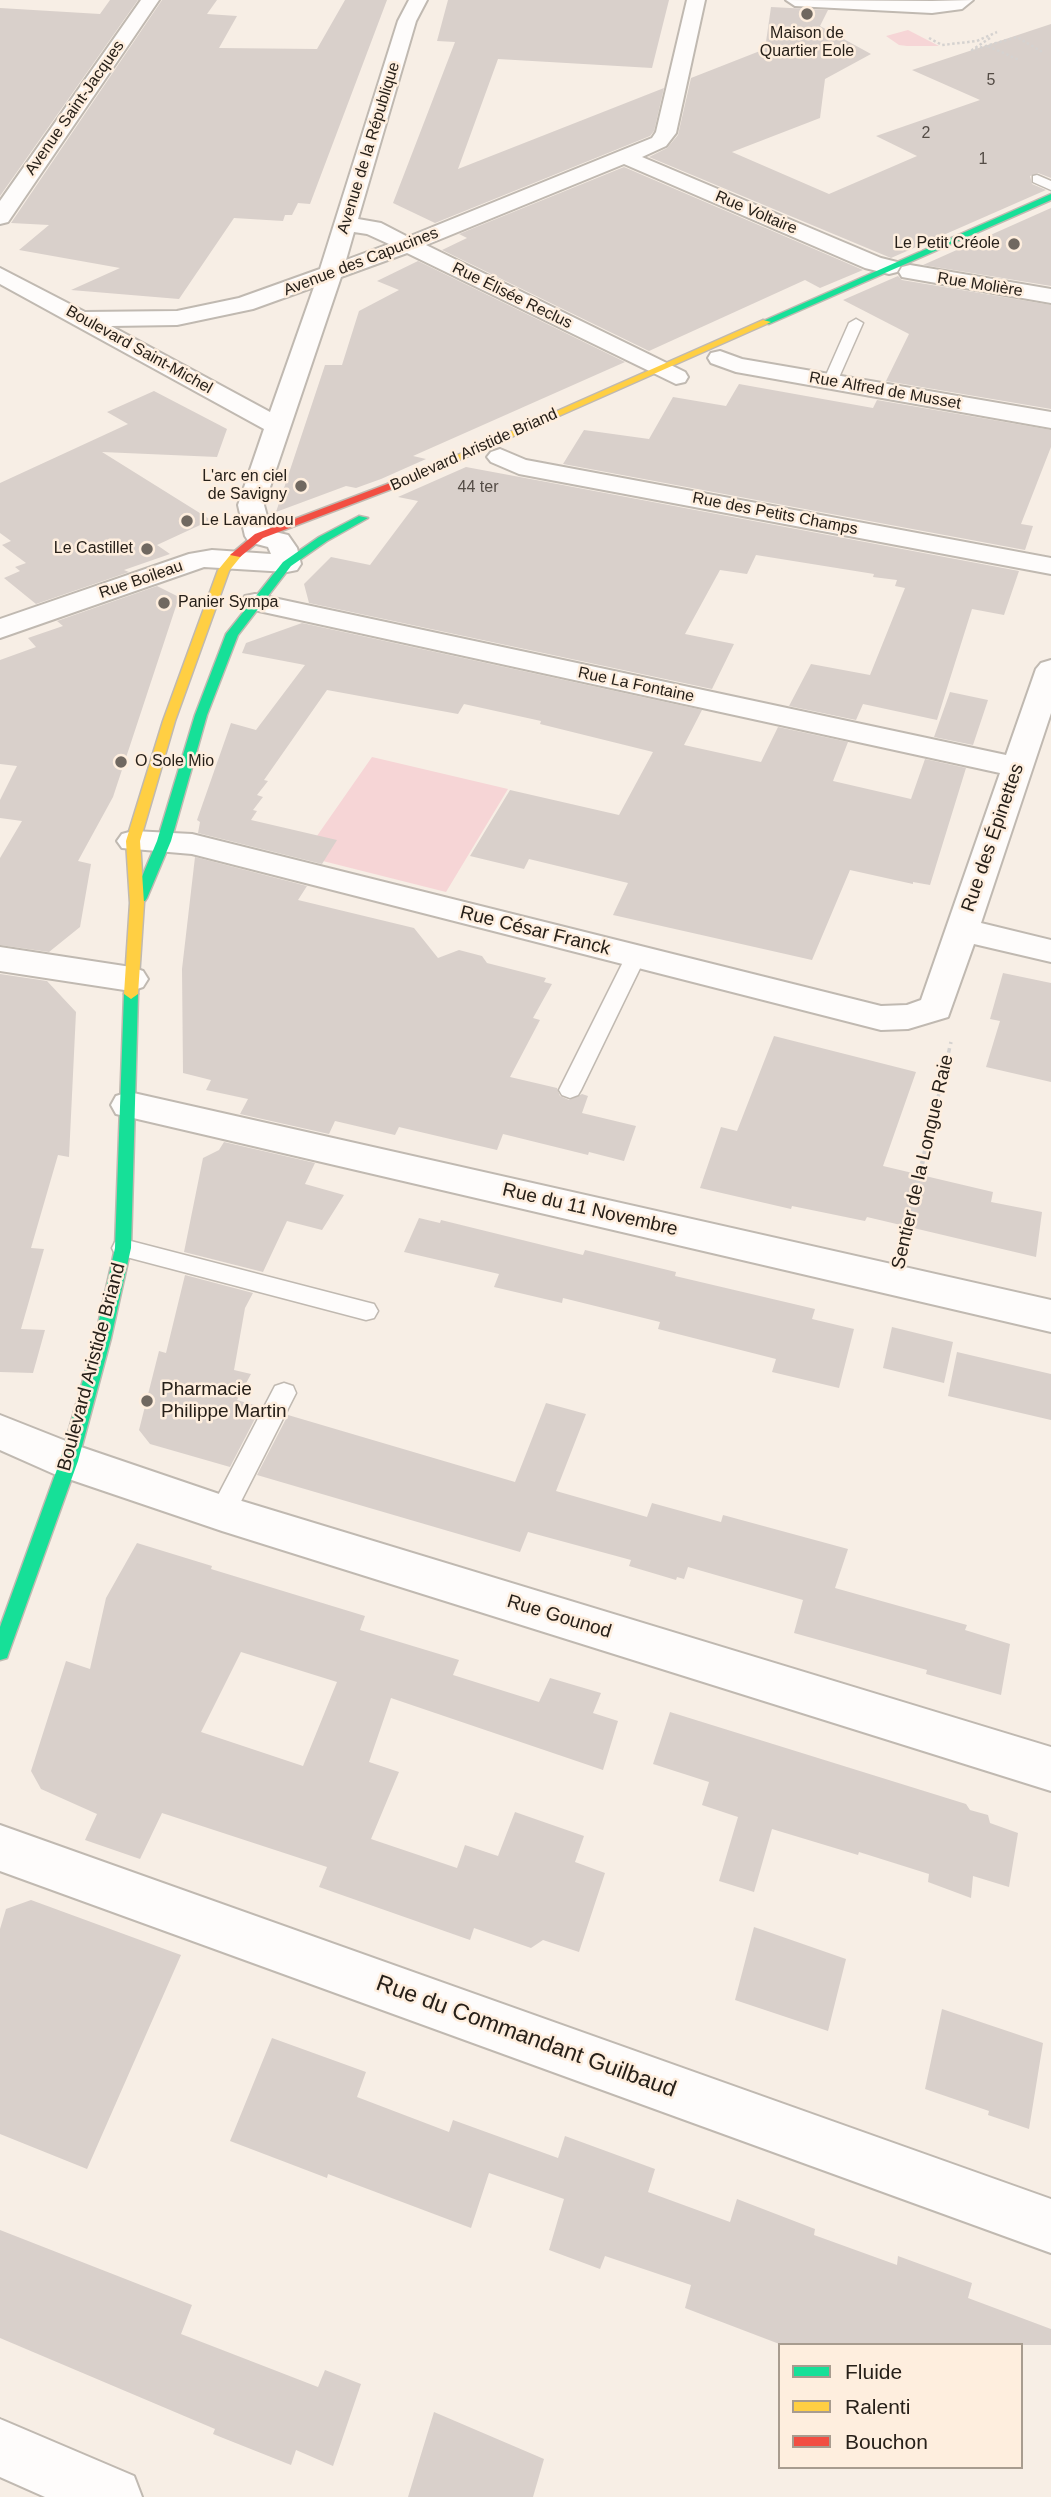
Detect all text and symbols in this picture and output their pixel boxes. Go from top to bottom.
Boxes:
marker: Maison de Quartier Eole [799,6,815,22]
place label: Maison de Quartier Eole [760,24,854,62]
street label: Avenue Saint-Jacques [21,37,129,179]
street label: Avenue de la République [334,60,404,236]
house number: 5 [987,71,995,91]
house number: 2 [922,124,930,144]
house number: 1 [979,150,987,170]
street label: Rue Voltaire [712,187,800,239]
street label: Avenue des Capucines [281,224,441,300]
place label: Le Petit Créole [894,234,1000,254]
marker: Le Petit Créole [1006,236,1022,252]
street label: Rue Élisée Reclus [449,259,575,333]
street label: Rue Molière [936,269,1024,301]
street label: Boulevard Saint-Michel [62,302,216,398]
street label: Rue Alfred de Musset [808,368,962,414]
street label: Boulevard Aristide Briand [388,405,560,495]
place label: L'arc en ciel de Savigny [202,467,287,505]
marker: L'arc en ciel de Savigny [293,478,309,494]
house number: 44 ter [458,478,498,498]
street label: Rue des Petits Champs [691,489,859,539]
place label: Le Lavandou [201,511,294,531]
marker: Le Lavandou [179,513,195,529]
place label: Le Castillet [54,539,133,559]
marker: Le Castillet [139,541,155,557]
street label: Rue Boileau [97,557,185,603]
place label: Panier Sympa [178,593,278,613]
marker: Panier Sympa [156,595,172,611]
street label: Rue La Fontaine [576,663,696,707]
place label: O Sole Mio [135,752,214,772]
marker: O Sole Mio [113,754,129,770]
street label: Rue des Épinettes [957,761,1029,915]
street label: Rue César Franck [457,901,613,961]
street label: Sentier de la Longue Raie [887,1052,959,1272]
street label: Rue du 11 Novembre [500,1179,680,1241]
street label: Boulevard Aristide Briand [53,1261,131,1473]
place label: Pharmacie Philippe Martin [161,1379,287,1423]
marker: Pharmacie Philippe Martin [139,1393,155,1409]
street label: Rue Gounod [504,1590,614,1644]
street label: Rue du Commandant Guilbaud [372,1970,680,2104]
legend [778,2343,1023,2469]
text: Fluide [845,2360,902,2383]
text: Ralenti [845,2395,910,2418]
text: Bouchon [845,2430,928,2453]

